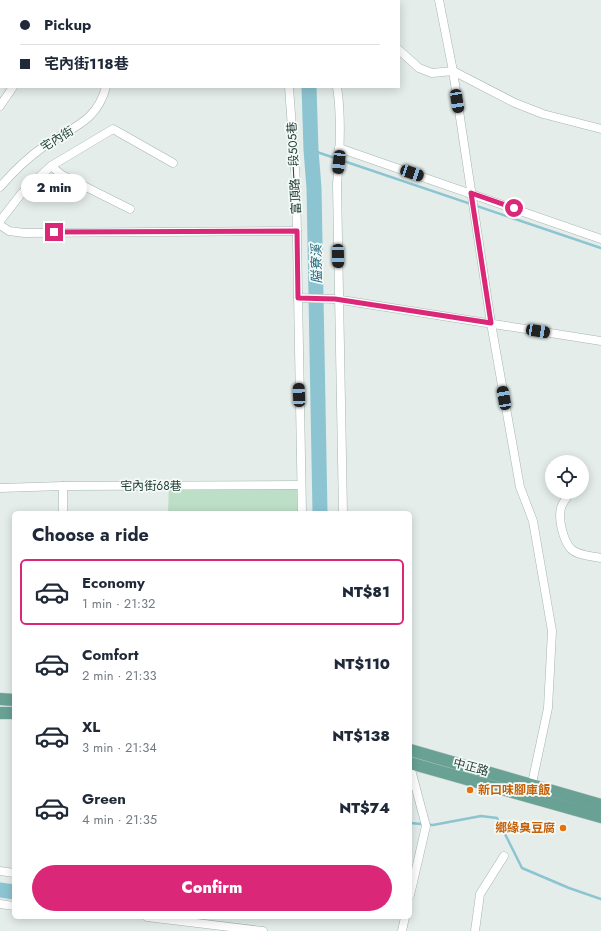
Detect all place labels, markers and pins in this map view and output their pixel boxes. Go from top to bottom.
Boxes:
place label: 新口味腳庫飯 [478,781,551,799]
marker: 新口味腳庫飯 [465,785,475,795]
place label: 鄉緣臭豆腐 [495,819,555,837]
marker: 鄉緣臭豆腐 [558,823,568,833]

